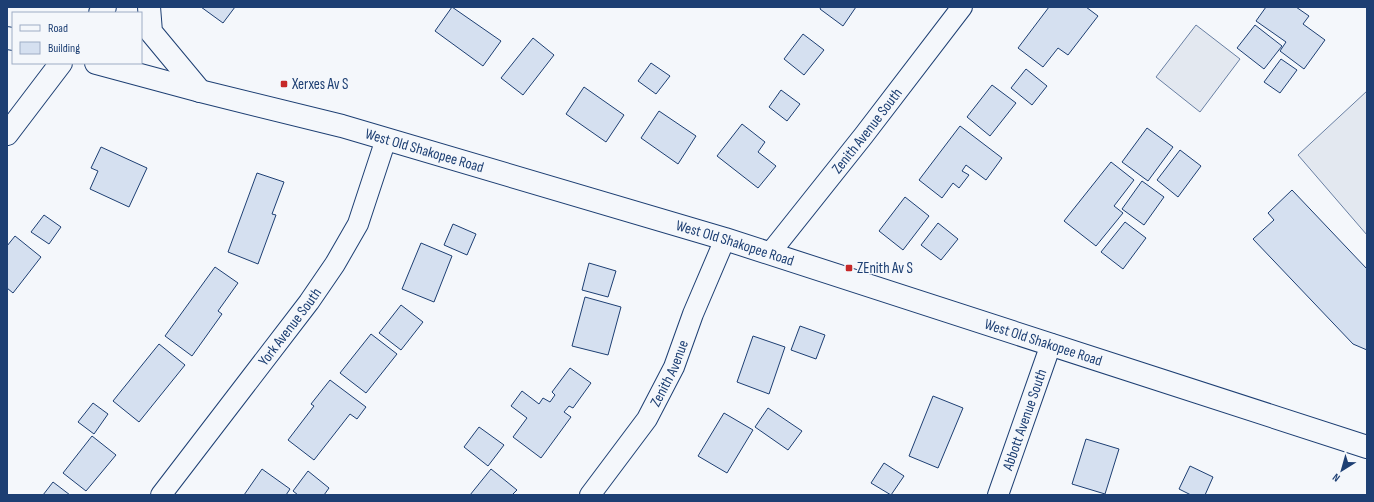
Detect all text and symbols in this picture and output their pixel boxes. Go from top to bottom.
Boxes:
legend [12,12,142,64]
text: Road [48,21,68,36]
text: Building [48,41,80,56]
place label: Xerxes Av S [291,75,348,94]
marker: Xerxes Av S [279,79,289,89]
street label: Zenith Avenue South [827,84,906,177]
street label: West Old Shakopee Road [363,124,486,177]
street label: West Old Shakopee Road [674,216,797,270]
place label: ZEnith Av S [857,259,913,278]
marker: ZEnith Av S [844,263,854,273]
street label: York Avenue South [254,284,326,370]
street label: West Old Shakopee Road [982,314,1105,370]
street label: Zenith Avenue [646,337,692,410]
street label: Abbott Avenue South [998,366,1051,474]
north arrow [1322,450,1362,490]
text: N [1330,471,1343,485]

